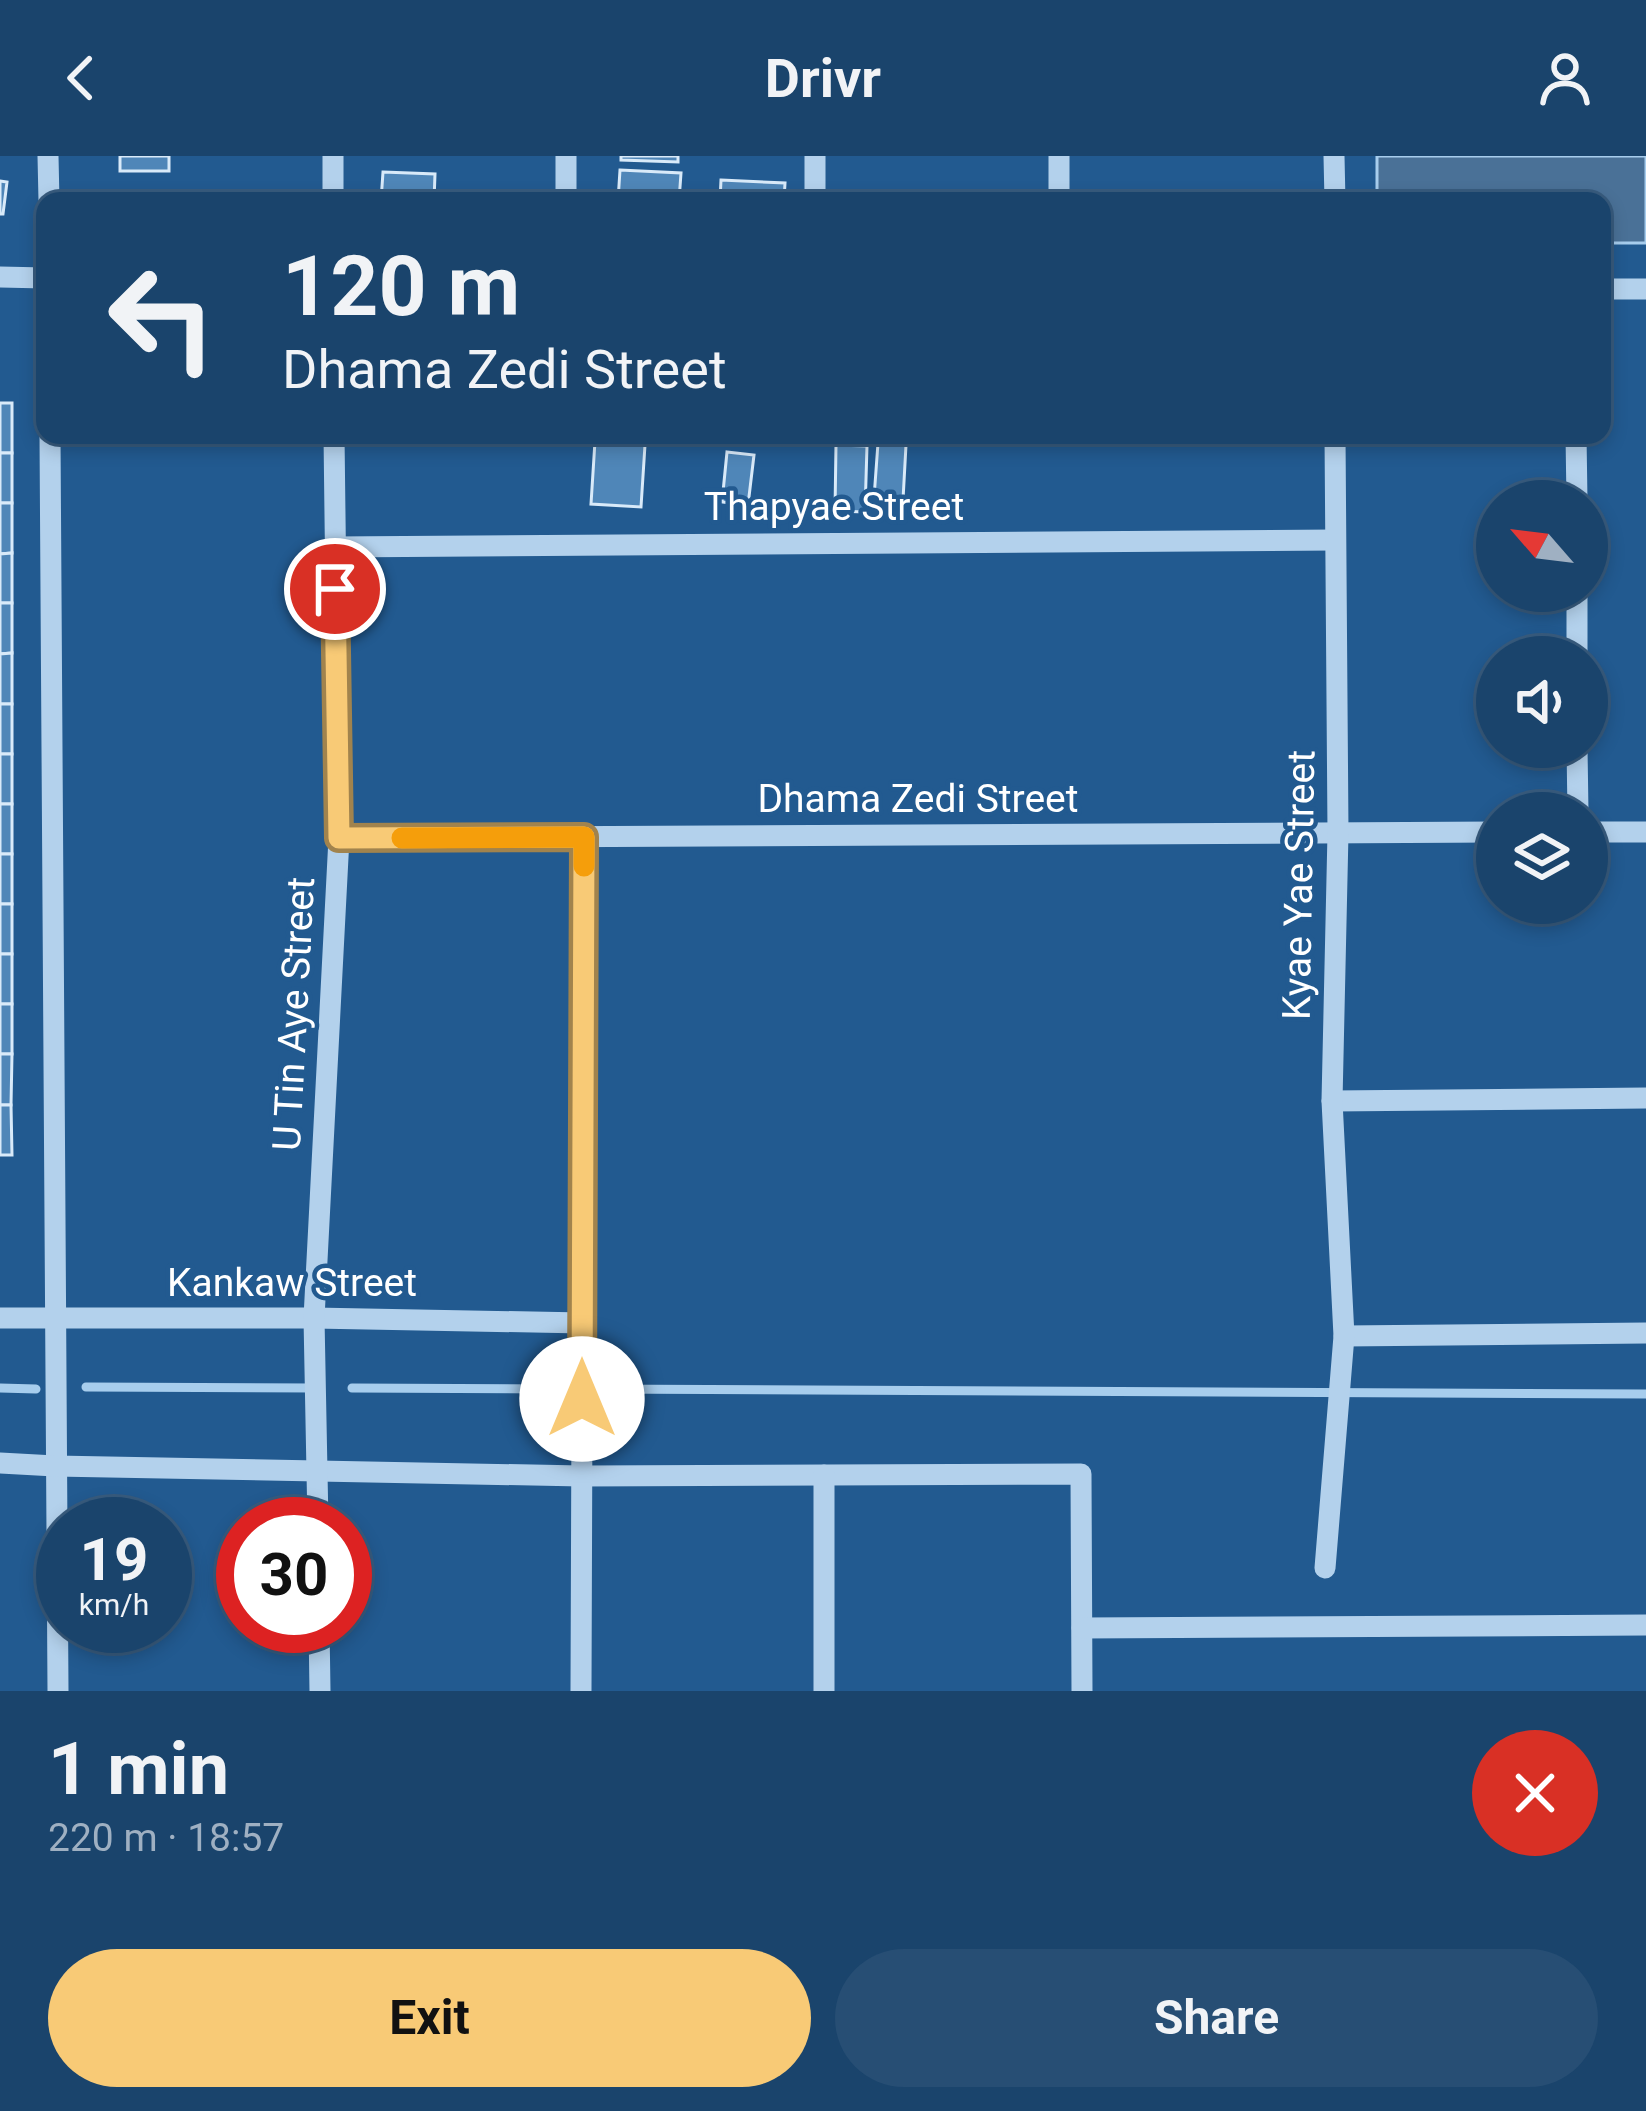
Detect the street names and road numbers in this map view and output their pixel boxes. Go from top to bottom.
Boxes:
street label: Thapyae Street [704,484,964,530]
street label: Kyae Yae Street [1274,750,1324,1020]
street label: Dhama Zedi Street [757,776,1079,822]
street label: U Tin Aye Street [264,876,324,1152]
street label: Kankaw Street [167,1260,417,1306]

